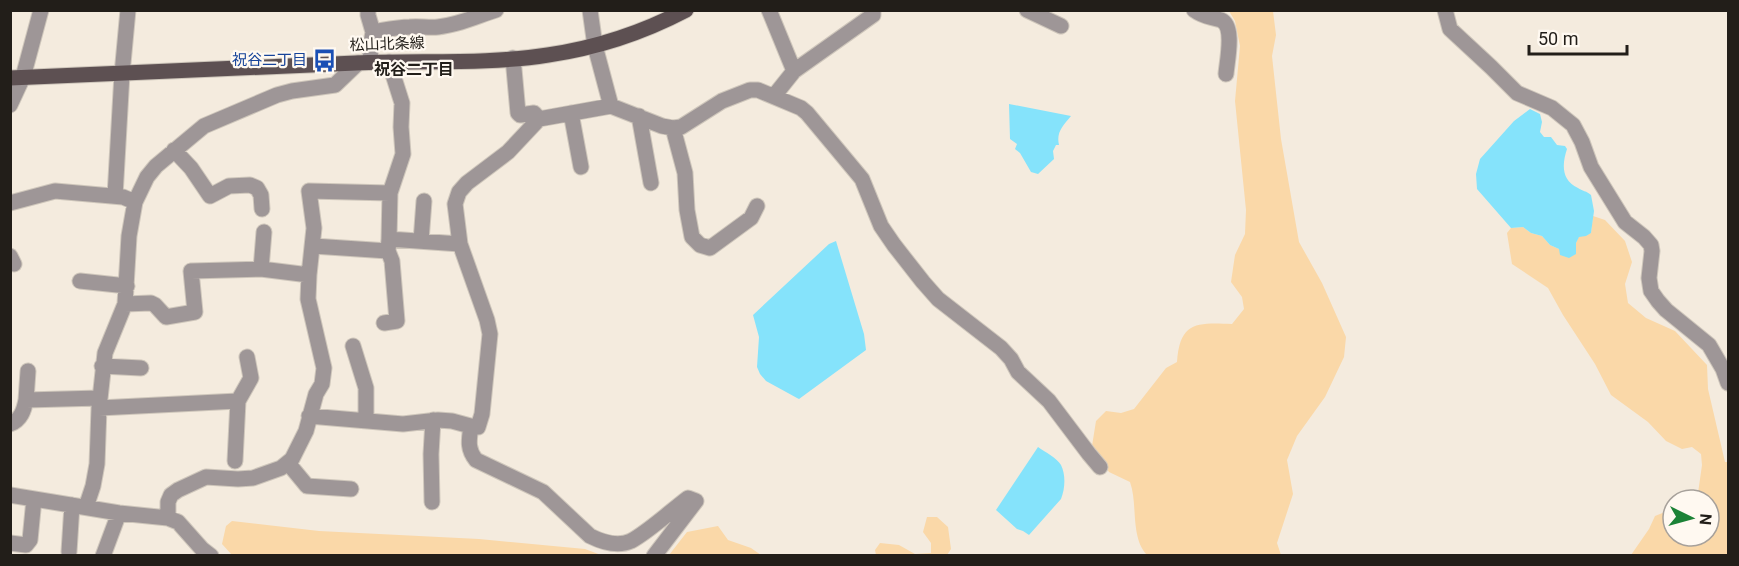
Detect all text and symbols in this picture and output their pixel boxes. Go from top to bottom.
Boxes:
scale bar [1529,18,1626,56]
text: 50 m [1538,28,1578,49]
street label: 松山北条線 [349,34,425,54]
bus stop icon: 祝谷二丁目 [312,47,338,73]
place label: 祝谷二丁目 [232,51,307,69]
district label: 祝谷二丁目 [374,60,454,79]
north arrow [1661,488,1721,548]
text: N [1695,513,1715,526]

